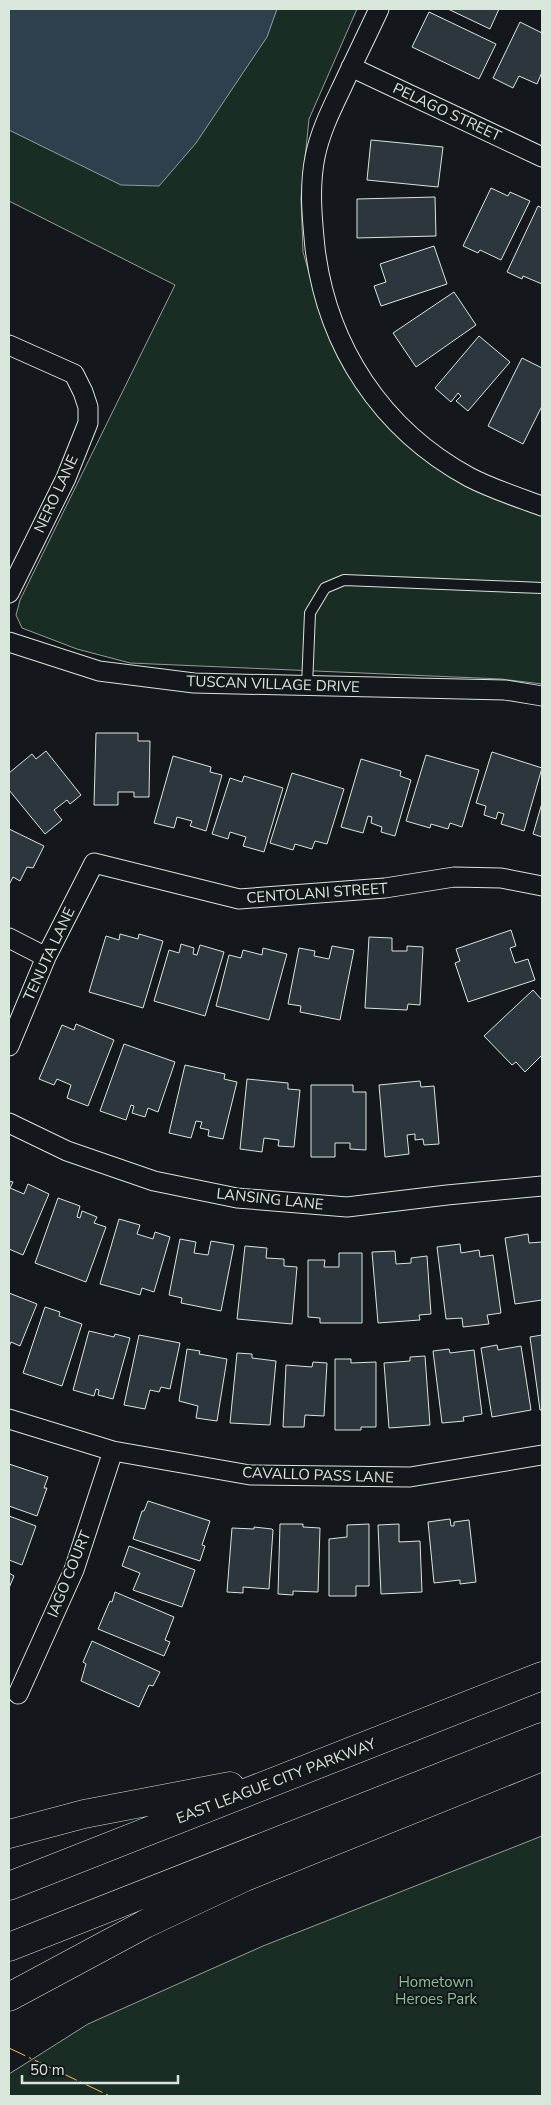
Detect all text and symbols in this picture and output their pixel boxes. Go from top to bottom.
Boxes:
street label: PELAGO STREET [390,78,504,146]
street label: NERO LANE [29,452,83,536]
street label: TUSCAN VILLAGE DRIVE [186,671,360,697]
street label: CENTOLANI STREET [246,878,388,908]
street label: TENUTA LANE [19,904,79,1004]
street label: LANSING LANE [216,1183,324,1215]
street label: CAVALLO PASS LANE [242,1462,394,1488]
street label: IAGO COURT [43,1528,95,1620]
street label: EAST LEAGUE CITY PARKWAY [173,1733,380,1828]
park label: Hometown Heroes Park [395,1972,478,2009]
scale bar [22,2052,179,2084]
text: 50 m [30,2060,65,2080]

